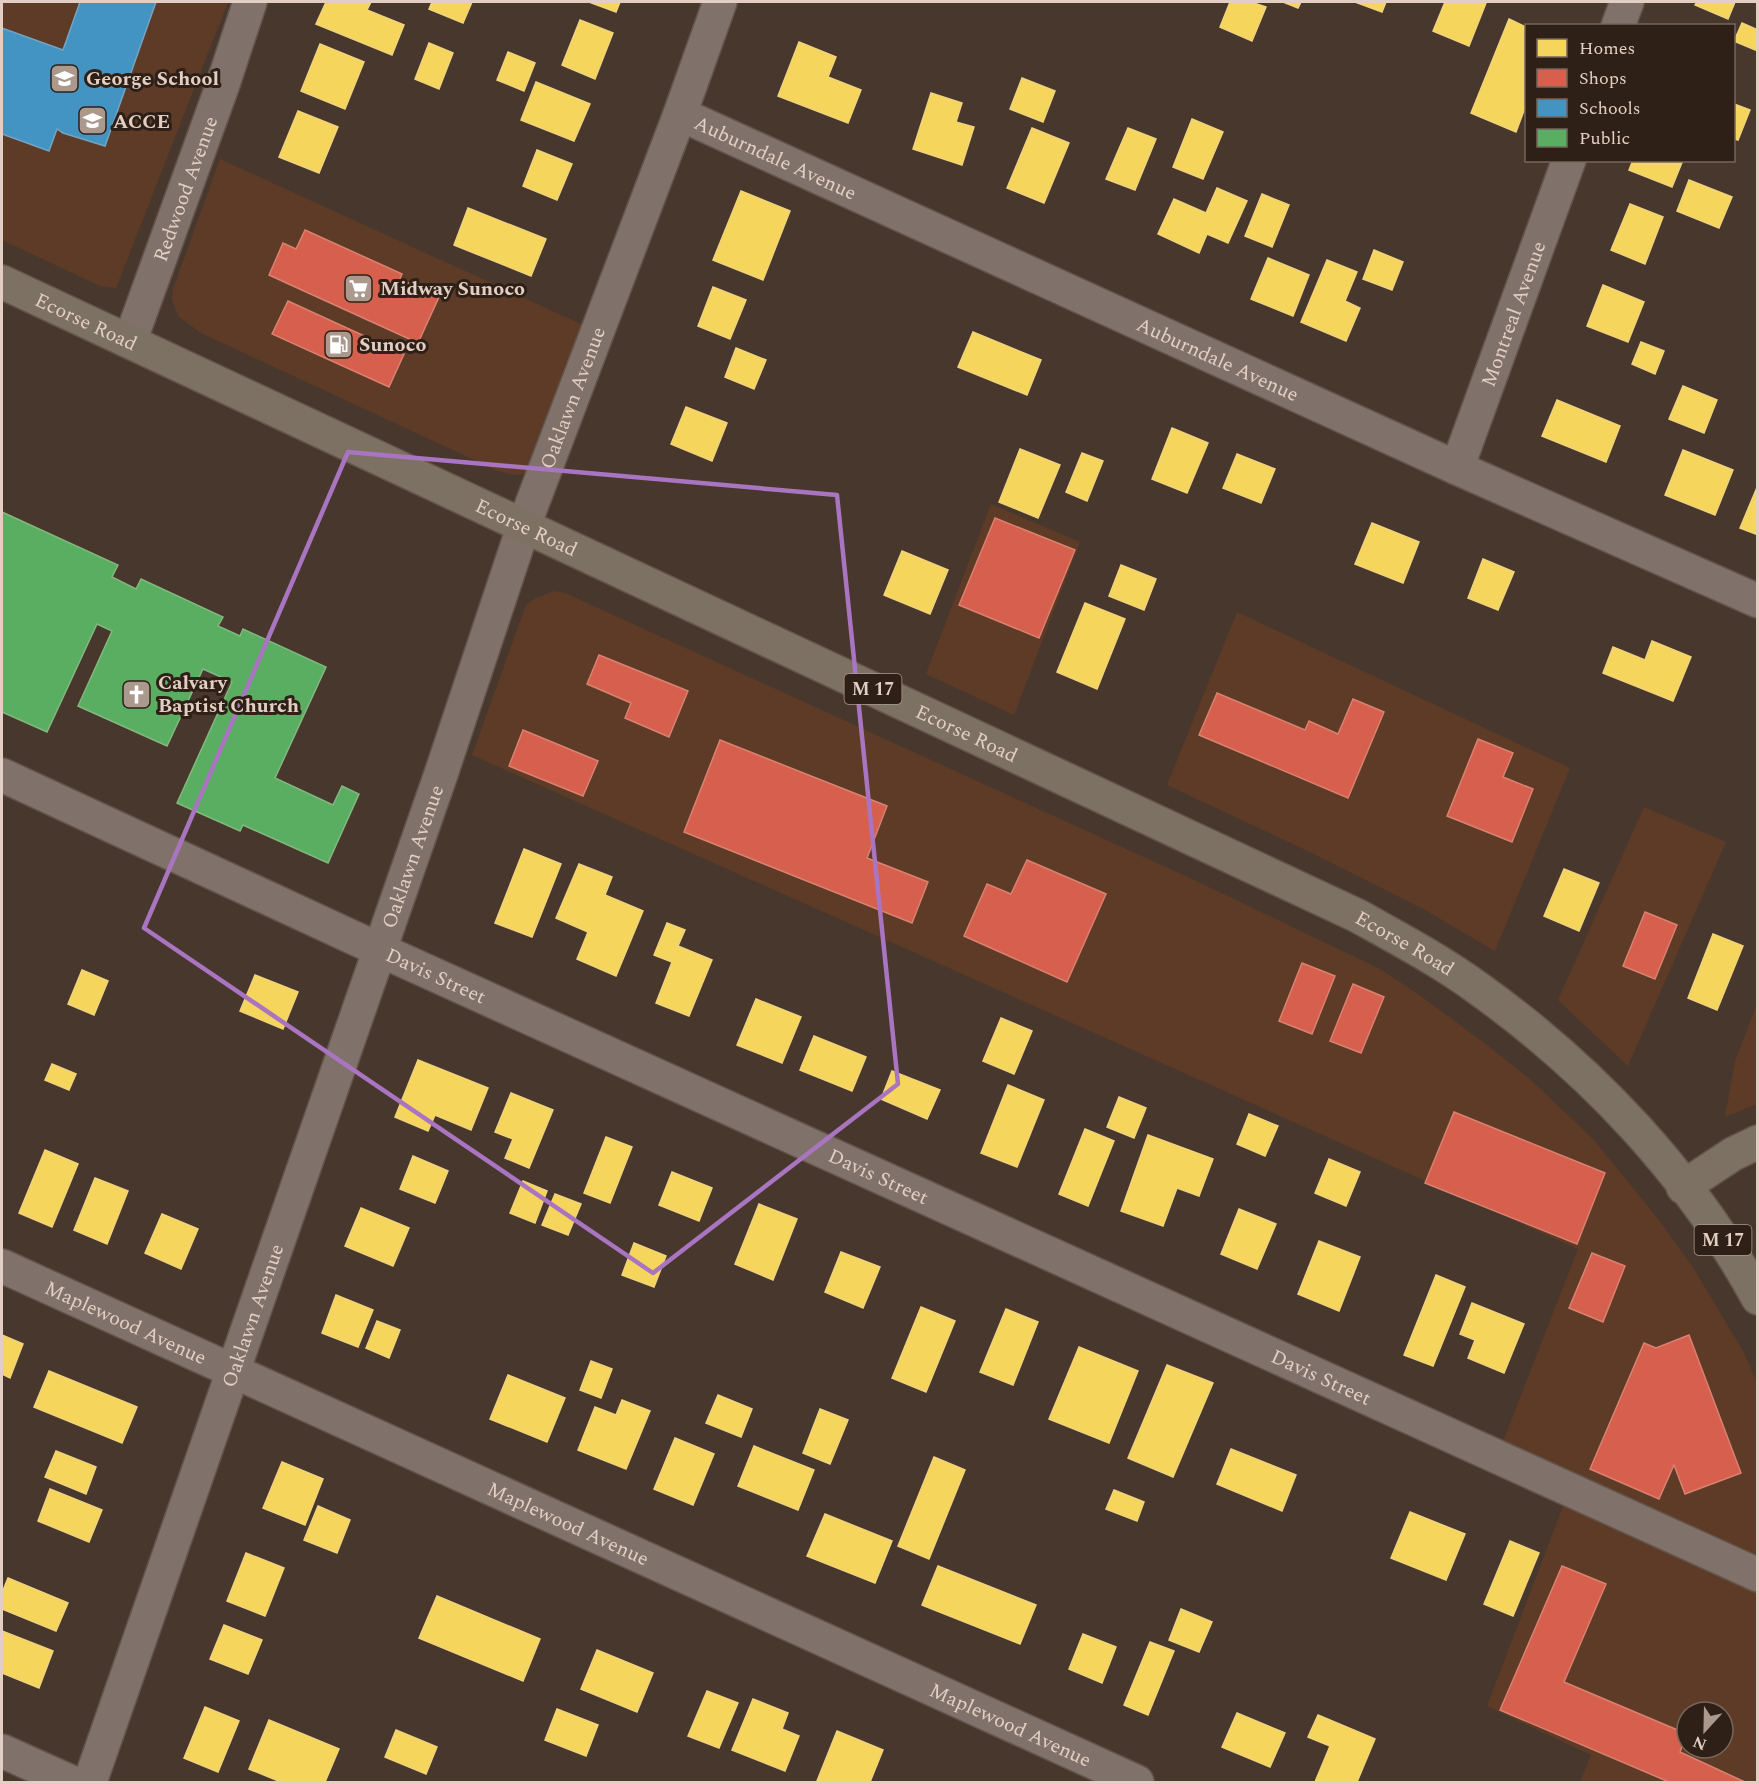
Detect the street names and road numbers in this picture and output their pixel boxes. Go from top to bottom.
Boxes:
street label: Auburndale Avenue [689,108,861,208]
street label: Redwood Avenue [146,112,226,266]
street label: Montreal Avenue [1474,237,1554,391]
street label: Ecorse Road [30,285,142,359]
street label: Auburndale Avenue [1131,310,1303,410]
street label: Oaklawn Avenue [533,322,614,474]
street label: Ecorse Road [470,491,582,565]
road number: M 17 [844,674,902,704]
street label: Ecorse Road [910,697,1022,771]
street label: Oaklawn Avenue [374,781,452,933]
street label: Ecorse Road [1349,903,1460,984]
street label: Davis Street [380,940,491,1012]
street label: Davis Street [823,1141,933,1213]
road number: M 17 [1694,1225,1752,1255]
street label: Oaklawn Avenue [215,1240,292,1392]
street label: Maplewood Avenue [40,1273,211,1373]
street label: Davis Street [1266,1342,1376,1414]
street label: Maplewood Avenue [482,1474,654,1574]
street label: Maplewood Avenue [924,1676,1096,1775]

